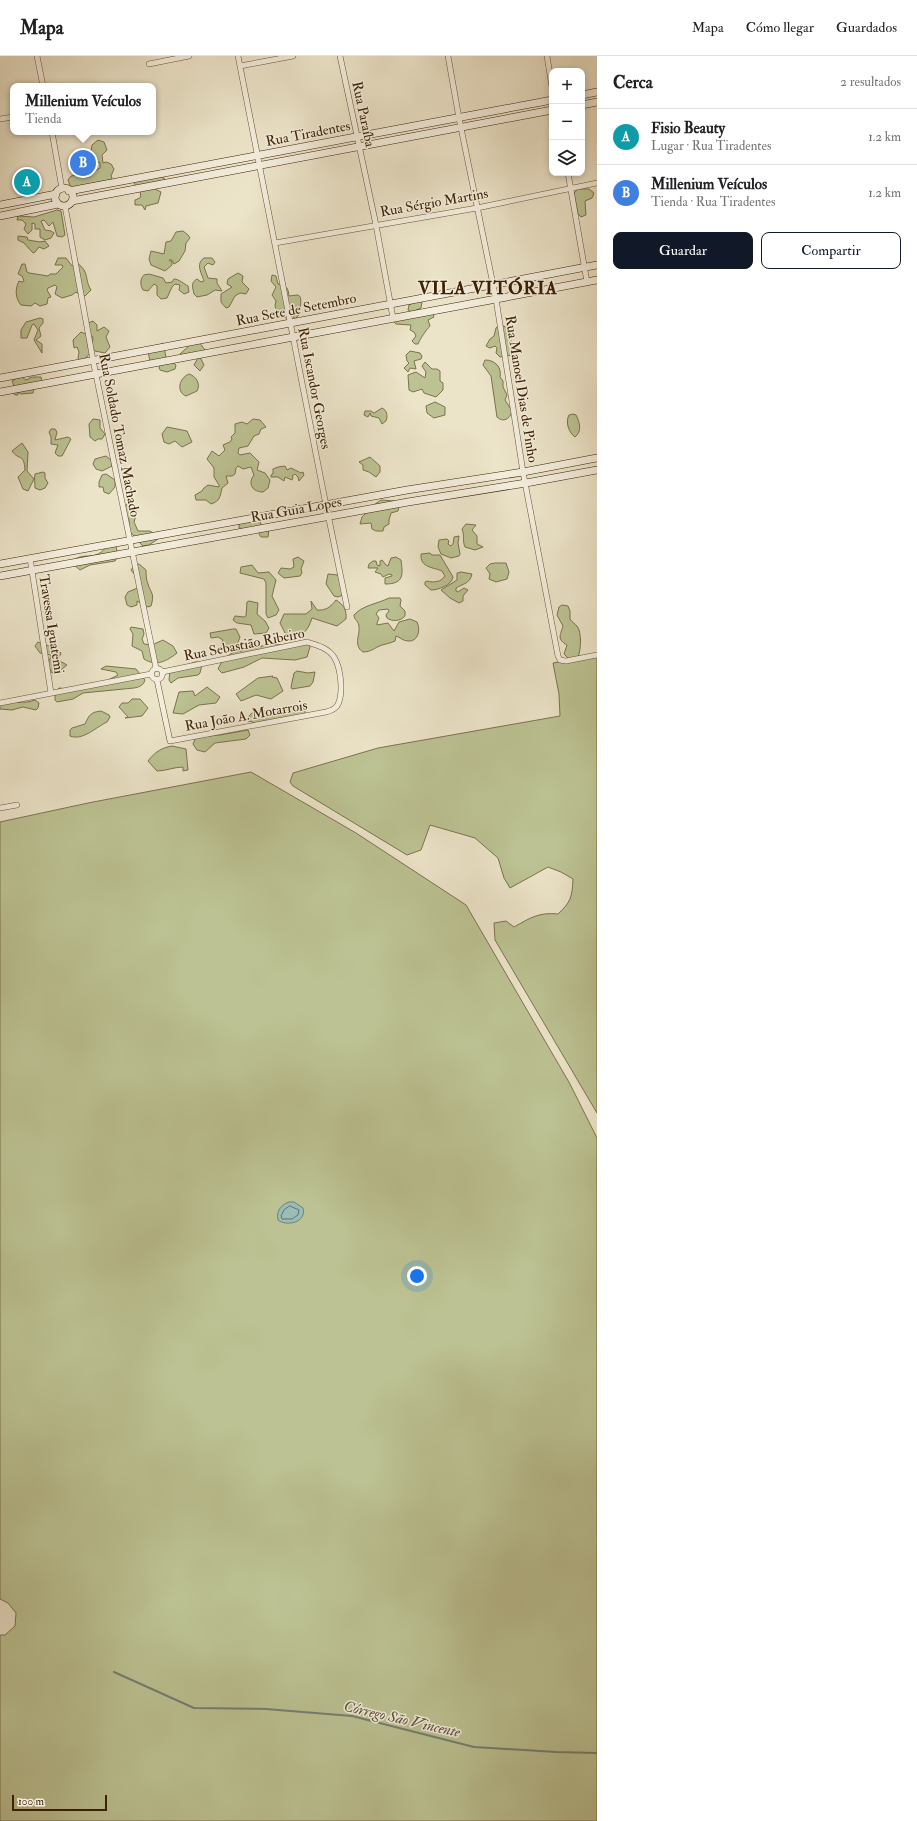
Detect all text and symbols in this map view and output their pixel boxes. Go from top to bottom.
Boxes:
text: Mapa [20,16,64,40]
text: Mapa [692,19,724,36]
text: Cómo llegar [746,19,814,36]
text: Guardados [836,19,897,36]
map controls [549,68,585,176]
button: + [549,68,585,104]
text: Cerca [613,72,653,93]
text: 2 resultados [840,74,901,90]
street label: Rua Paraíba [348,80,379,149]
popup [10,83,156,135]
text: Millenium Veículos [25,92,141,111]
button: − [549,104,585,140]
text: Tienda [25,111,62,127]
street label: Rua Tiradentes [264,117,352,150]
text: Fisio Beauty [651,119,725,138]
text: A [622,129,630,145]
text: 1.2 km [868,129,901,145]
text: Lugar · Rua Tiradentes [651,138,771,154]
button: layers [549,140,585,176]
pin: B [70,148,96,178]
pin: A [14,167,40,197]
text: Millenium Veículos [651,175,767,194]
street label: Rua Sérgio Martins [379,185,490,220]
text: B [622,185,630,201]
text: 1.2 km [868,185,901,201]
text: Tienda · Rua Tiradentes [651,194,775,210]
button: Guardar [613,232,753,269]
button: Compartir [761,232,901,269]
district label: VILA VITÓRIA [417,276,558,300]
street label: Rua Sete de Setembro [235,289,358,329]
street label: Rua Manoel Dias de Pinho [501,314,542,464]
street label: Rua Iscandor Georges [294,326,335,451]
street label: Rua Soldado Tomaz Machado [95,352,144,519]
street label: Rua Guia Lopes [249,493,343,527]
street label: Travessa Iguatemi [35,573,68,675]
street label: Rua Sebastião Ribeiro [182,624,306,665]
street label: Rua João A. Motarrois [184,696,309,735]
your location [407,1266,427,1286]
water label: Córrego São Vincente [342,1697,463,1742]
scale bar [12,1793,107,1812]
text: 100 m [18,1795,44,1808]

